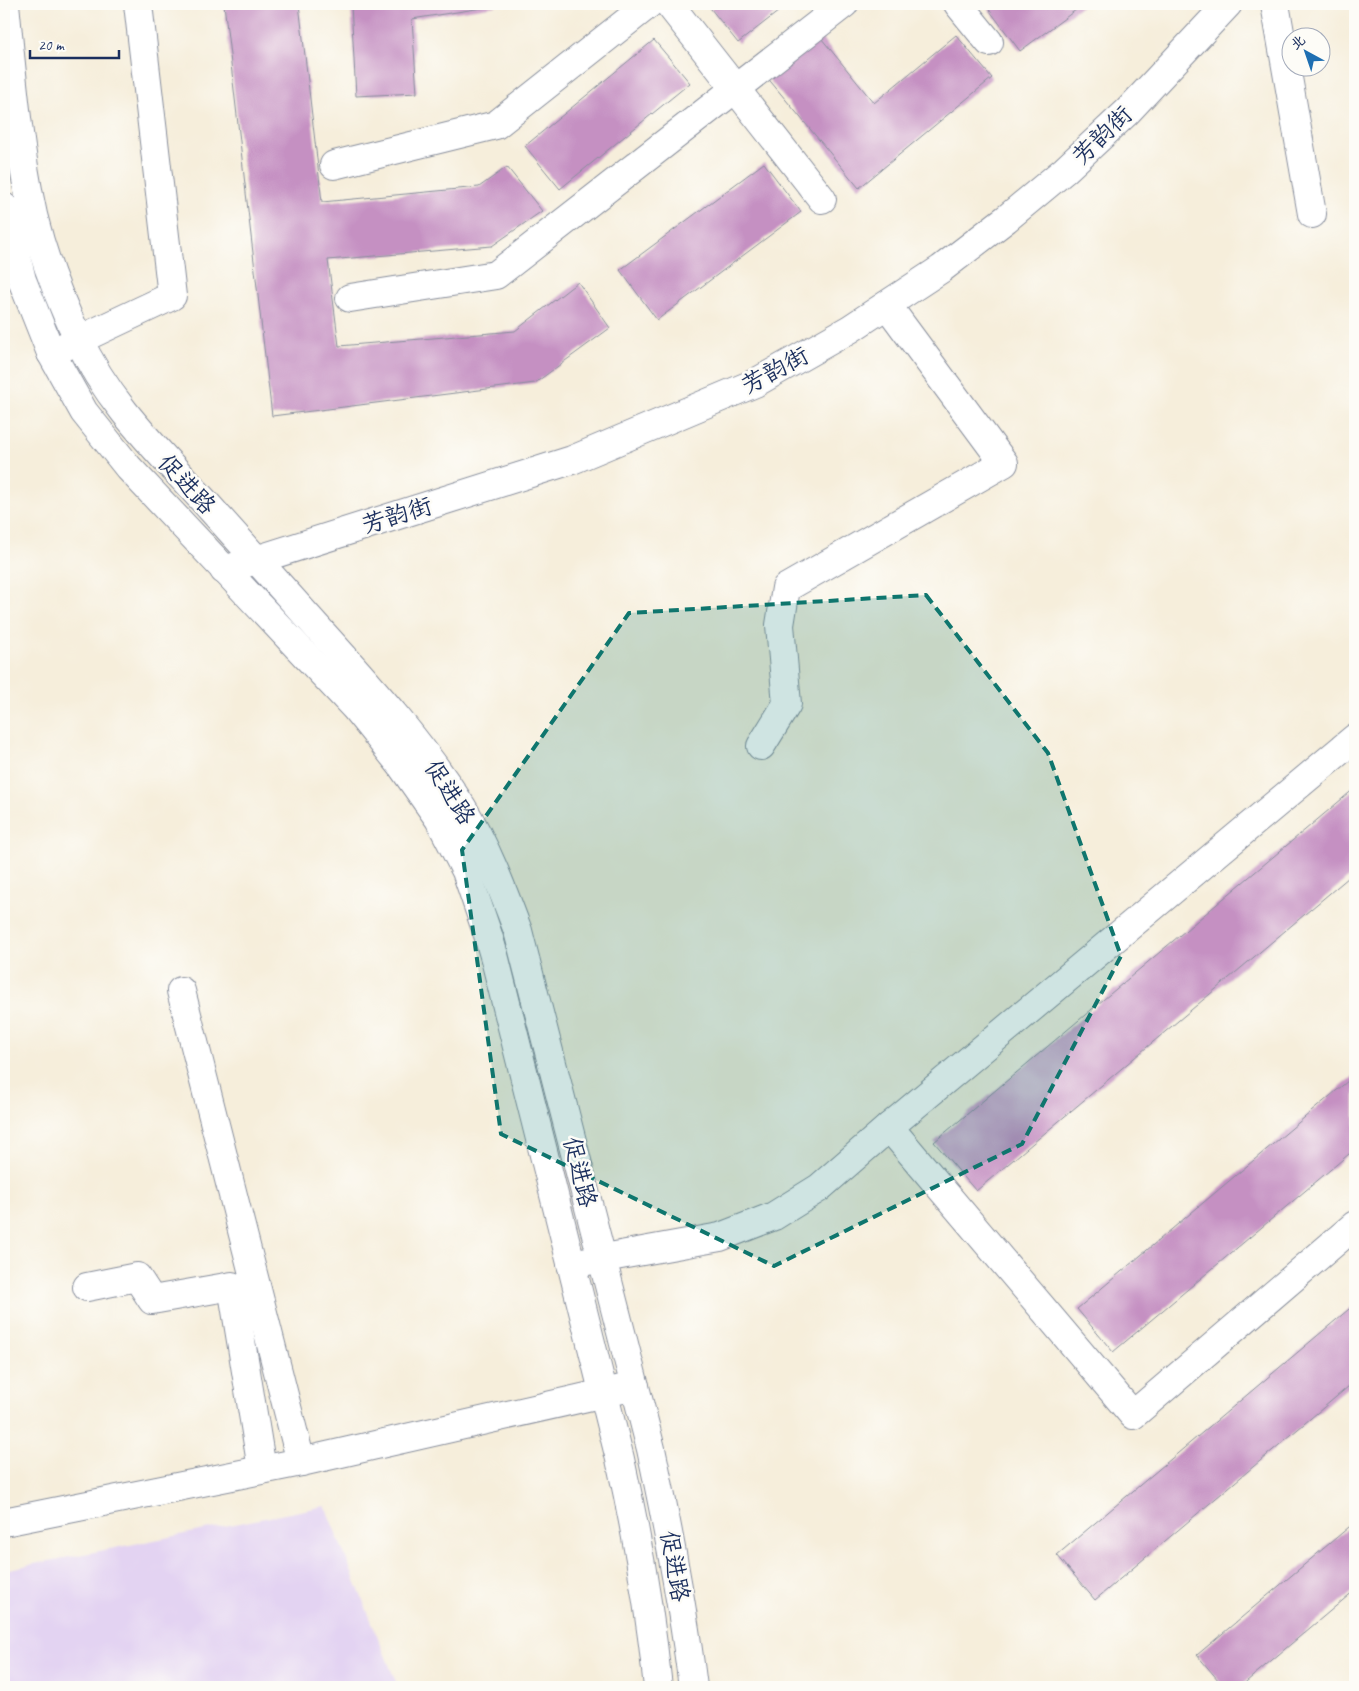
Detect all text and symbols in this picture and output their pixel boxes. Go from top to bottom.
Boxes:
scale bar [30,28,119,60]
north arrow [1282,28,1332,78]
text: 北 [1287,31,1309,53]
text: 20 m [38,36,65,55]
street label: 芳韵街 [1066,99,1138,171]
street label: 芳韵街 [736,340,814,400]
street label: 促进路 [151,447,223,521]
street label: 芳韵街 [358,490,436,540]
street label: 促进路 [418,754,482,830]
street label: 促进路 [557,1133,603,1211]
street label: 促进路 [654,1528,696,1604]

